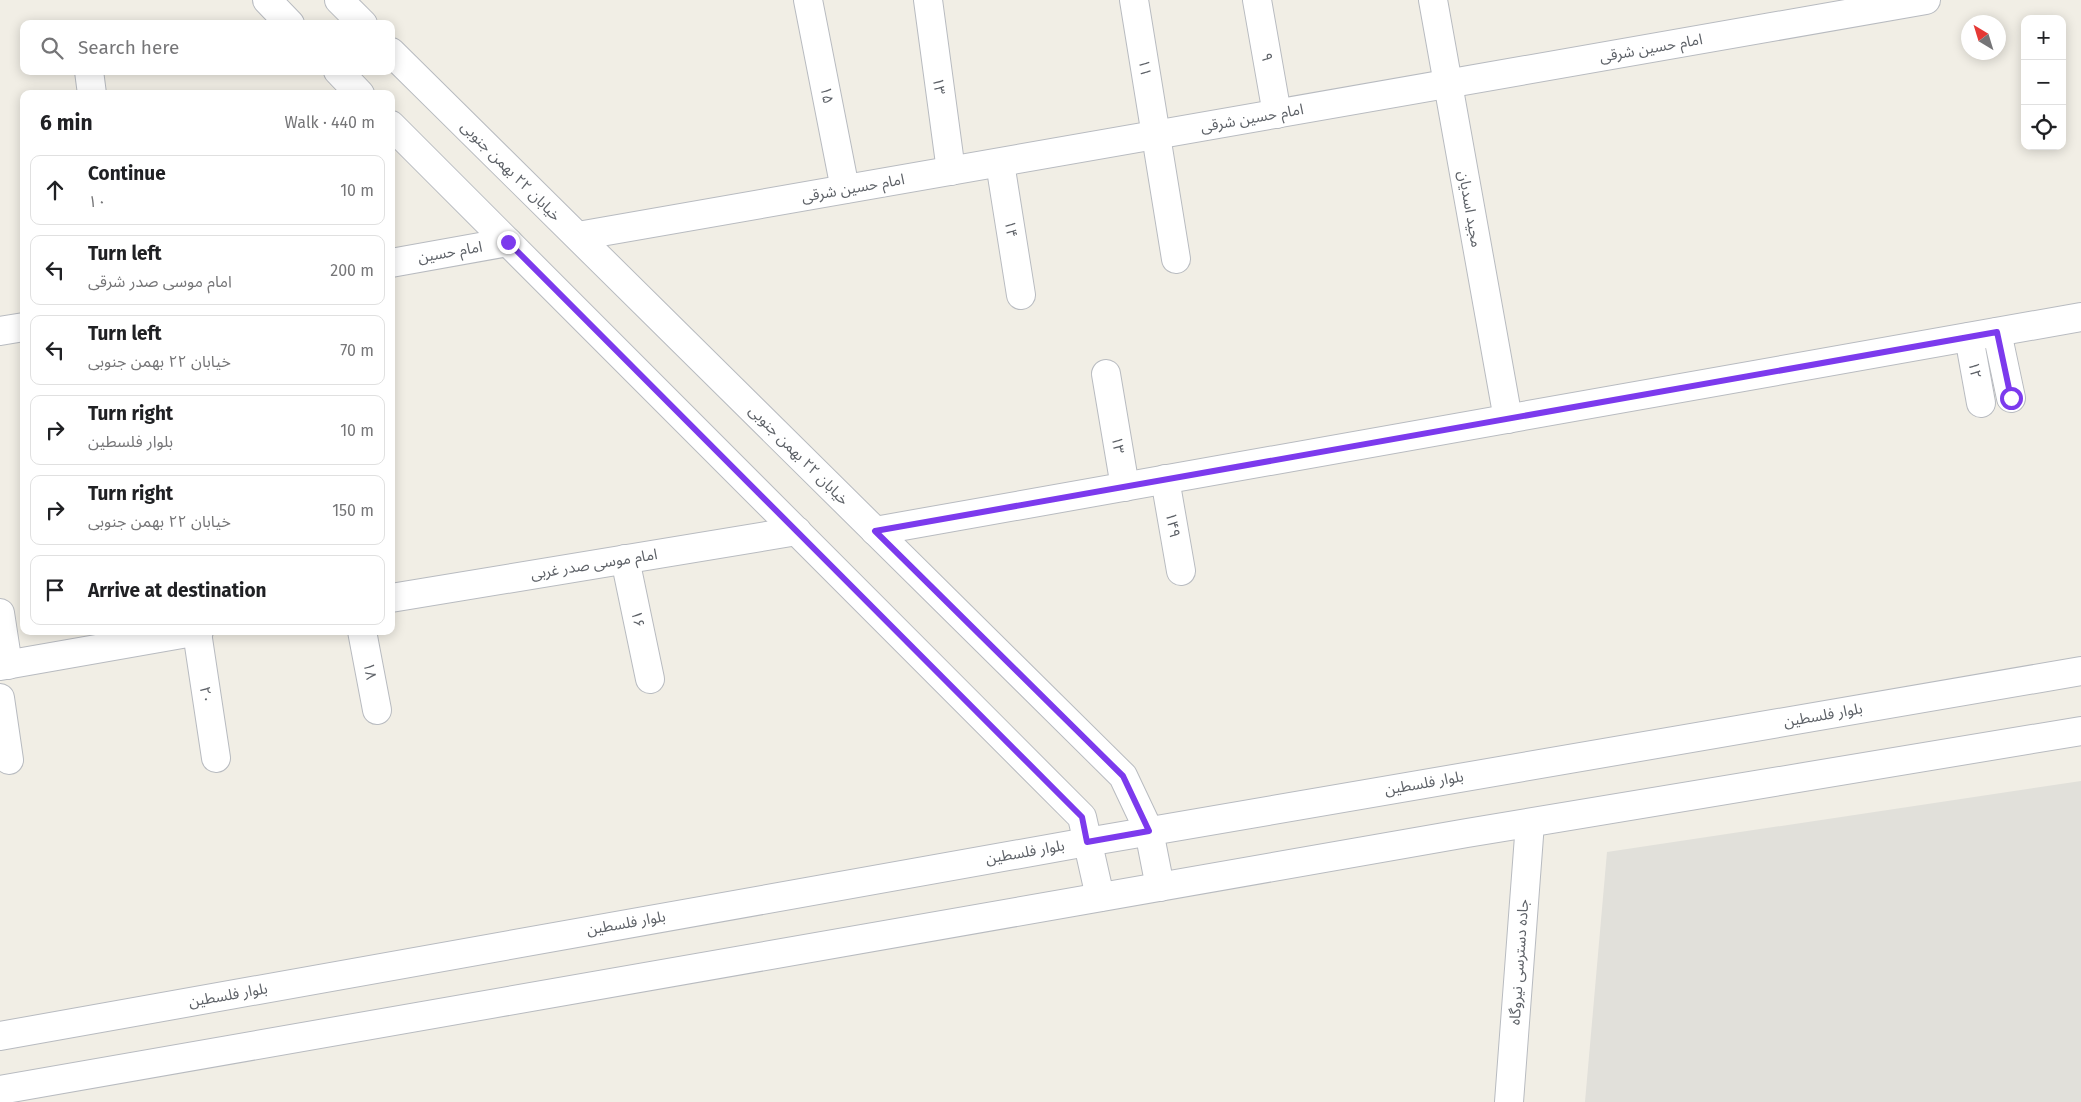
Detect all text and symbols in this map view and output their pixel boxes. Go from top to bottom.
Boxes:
north arrow [1961,15,2006,60]
map controls [2021,15,2066,150]
button: + [2021,15,2066,60]
search box [20,20,395,75]
street label: امام حسین شرقی [1598,30,1704,68]
icon: search [38,34,66,62]
text: Search here [78,36,179,59]
street label: ۹ [1257,51,1277,63]
street label: ۱۱ [1135,58,1155,78]
button: − [2021,60,2066,105]
street label: ۱۳ [929,76,949,96]
street label: ۱۵ [817,85,837,105]
street label: امام حسین شرقی [1199,100,1305,138]
button: locate [2021,105,2066,150]
text: 6 min [40,110,93,136]
text: Walk · 440 m [285,113,375,132]
street label: خیابان ۲۲ بهمن جنوبی [457,117,565,225]
text: Continue [88,162,166,185]
street label: مجید اسدیان [1454,169,1486,249]
street label: امام حسین شرقی [800,170,906,208]
icon: ahead [41,176,69,204]
text: 10 m [340,181,374,200]
text: ۱۰ [88,192,106,211]
street label: ۱۴ [1001,219,1021,239]
route end [497,231,520,254]
street label: امام حسین [416,237,484,268]
text: Turn left [88,242,162,265]
icon: left [41,256,69,284]
text: 200 m [330,261,374,280]
text: امام موسی صدر شرقی [88,272,232,291]
text: Turn left [88,322,162,345]
icon: left [41,336,69,364]
text: 70 m [340,341,374,360]
text: خیابان ۲۲ بهمن جنوبی [88,352,231,371]
street label: ۱۲ [1965,360,1985,380]
route start [2000,387,2023,410]
street label: خیابان ۲۲ بهمن جنوبی [745,401,853,509]
text: Turn right [88,402,173,425]
icon: right [41,416,69,444]
text: 10 m [340,421,374,440]
text: بلوار فلسطین [88,432,173,451]
street label: ۱۳ [1108,435,1128,455]
text: Turn right [88,482,173,505]
icon: right [41,496,69,524]
text: 150 m [332,501,374,520]
street label: ۱۴۹ [1162,511,1184,539]
text: خیابان ۲۲ بهمن جنوبی [88,512,231,531]
street label: امام موسی صدر غربی [529,545,659,585]
icon: arrive [41,576,69,604]
text: Arrive at destination [88,579,267,602]
street label: ۱۶ [627,609,649,629]
street label: ۱۸ [360,661,381,682]
street label: ۲۰ [196,685,216,705]
street label: بلوار فلسطین [1782,699,1864,731]
street label: بلوار فلسطین [1383,767,1465,799]
street label: بلوار فلسطین [984,836,1066,868]
street label: جاده دسترسی نیروگاه [1506,898,1532,1026]
street label: بلوار فلسطین [585,907,667,939]
street label: بلوار فلسطین [187,979,269,1011]

